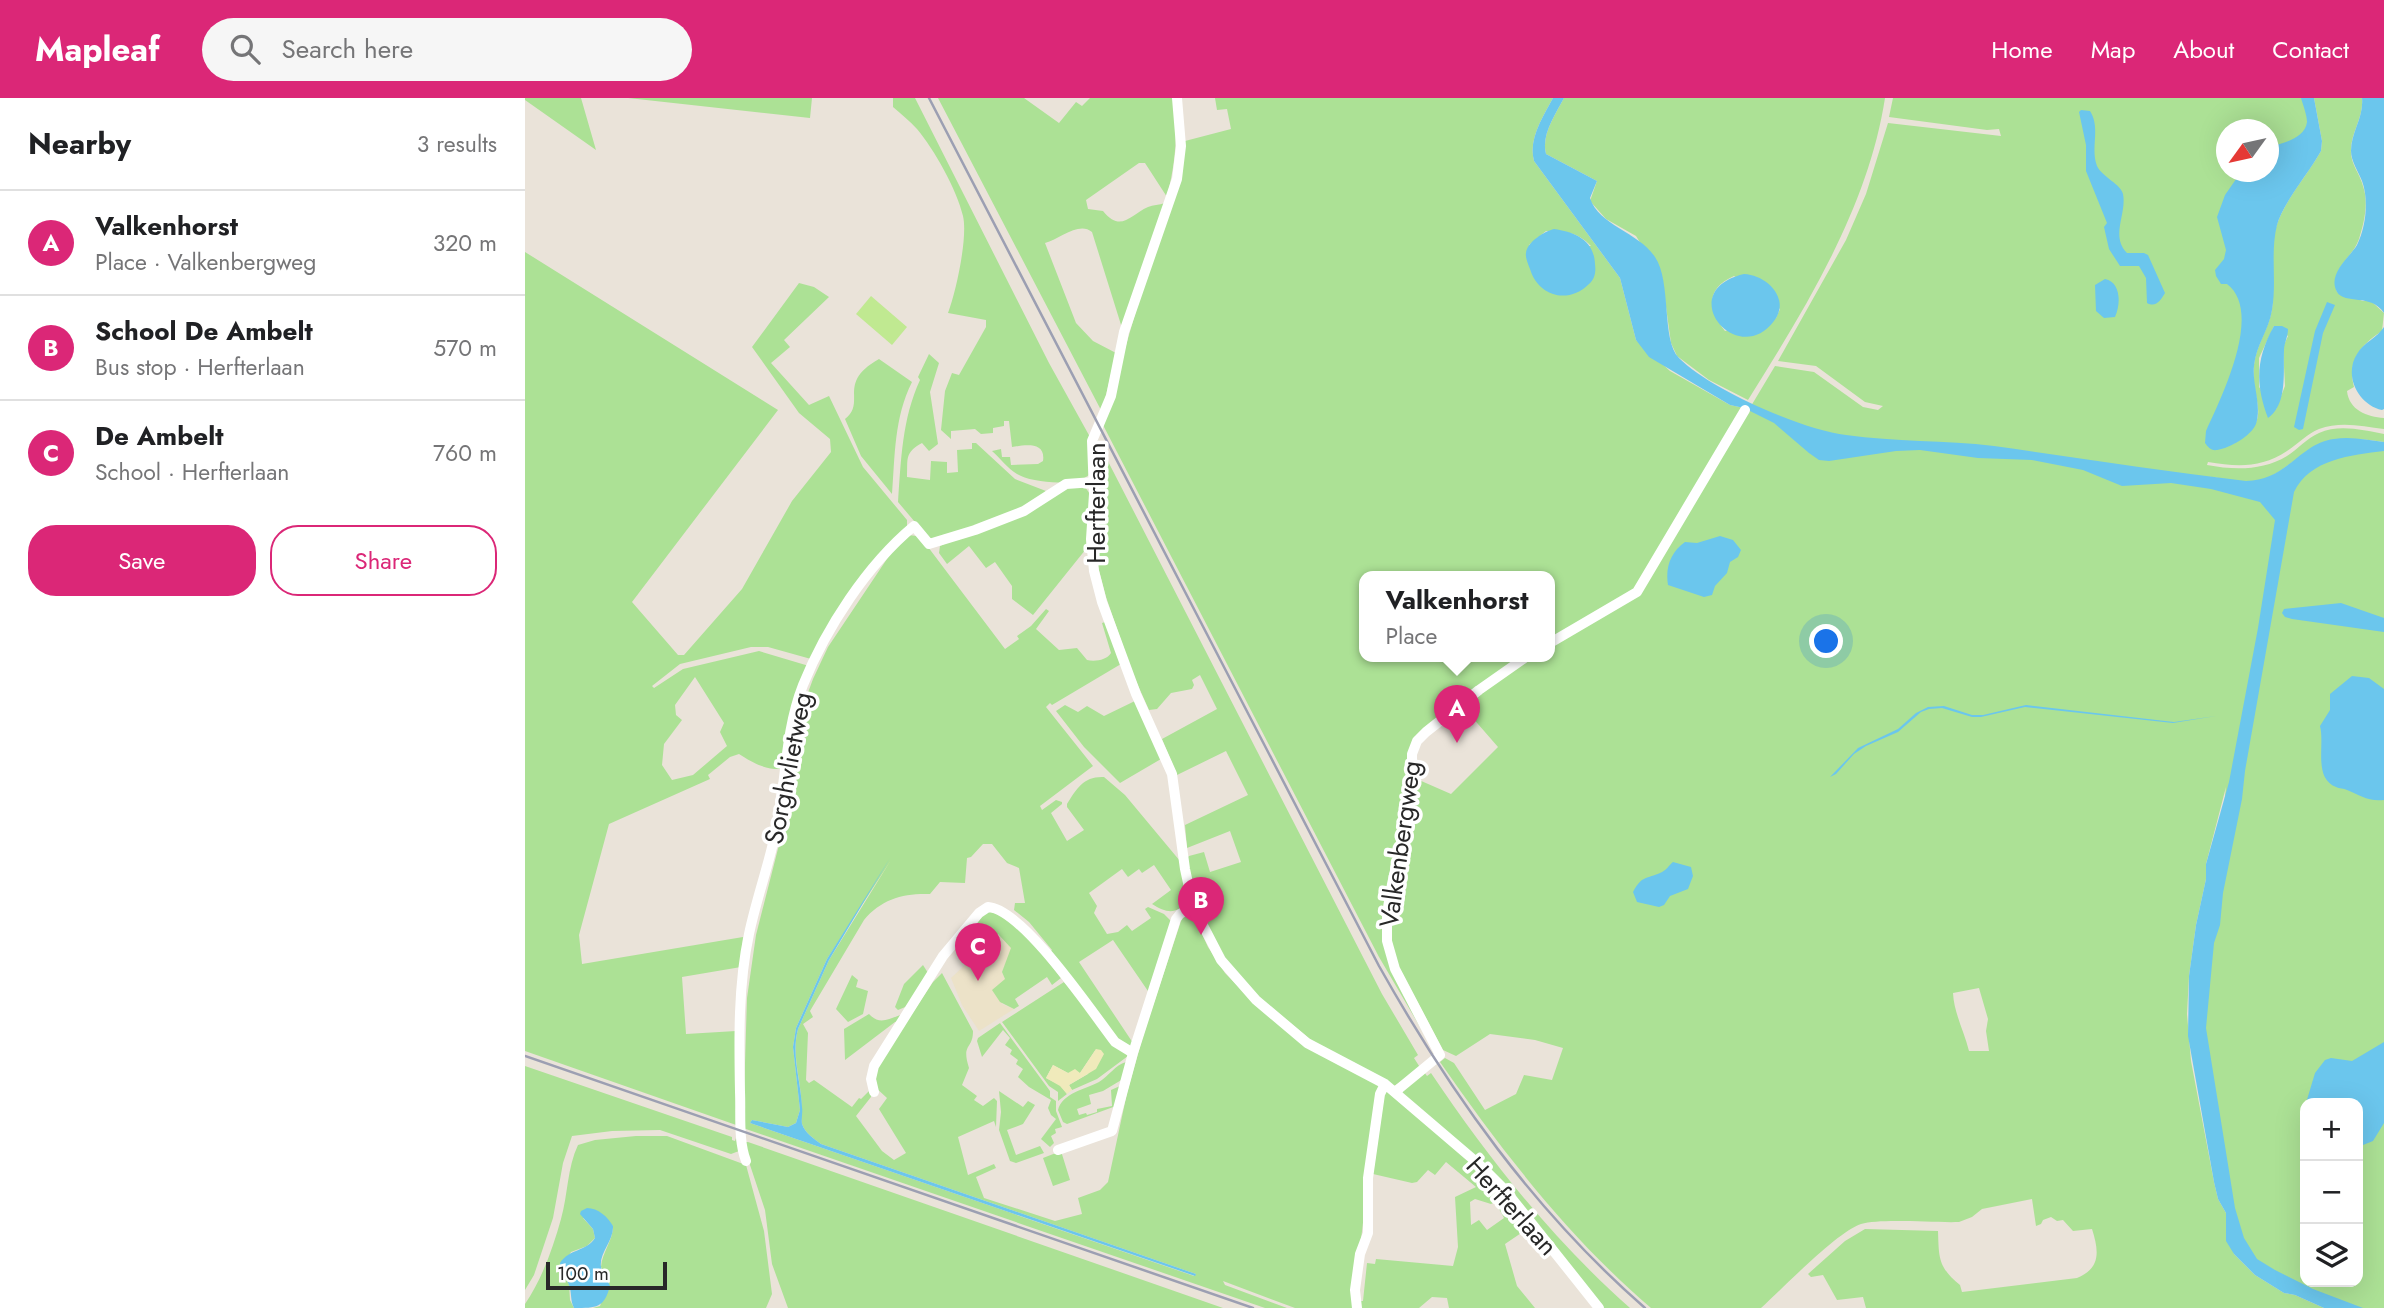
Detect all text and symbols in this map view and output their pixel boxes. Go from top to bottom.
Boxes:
search box [202,18,692,81]
text: Mapleaf [35,26,160,73]
icon: search [226,30,264,68]
text: Search here [282,30,413,68]
text: Home [1991,32,2053,67]
text: Map [2091,32,2135,67]
text: About [2173,32,2234,67]
text: Contact [2272,32,2349,67]
north arrow [2216,119,2279,182]
text: Nearby [28,122,131,165]
text: 3 results [417,127,497,161]
text: Valkenhorst [95,207,238,245]
text: A [43,226,59,260]
text: 320 m [433,226,497,260]
text: Place · Valkenbergweg [95,245,316,279]
text: School De Ambelt [95,312,313,350]
text: B [43,331,59,365]
text: 570 m [433,331,497,365]
text: Bus stop · Herfterlaan [95,350,305,384]
text: De Ambelt [95,417,223,455]
text: C [43,436,59,470]
text: 760 m [433,436,497,470]
street label: Herfterlaan [1077,442,1115,564]
text: School · Herfterlaan [95,455,289,489]
button: Save [28,525,256,596]
button: Share [270,525,497,596]
popup [1359,571,1555,662]
text: Valkenhorst [1386,581,1528,619]
text: Place [1386,619,1437,653]
your location [1809,624,1843,658]
pin: A [1434,685,1480,743]
street label: Sorghvlietweg [755,688,821,848]
street label: Valkenbergweg [1369,758,1431,930]
pin: B [1178,877,1224,935]
pin: C [955,923,1001,981]
map controls [2300,1098,2363,1287]
button: + [2300,1098,2363,1161]
street label: Herfterlaan [1457,1148,1567,1264]
button: − [2300,1161,2363,1224]
button: layers [2300,1224,2363,1287]
scale bar [546,1259,667,1291]
text: 100 m [557,1260,609,1287]

